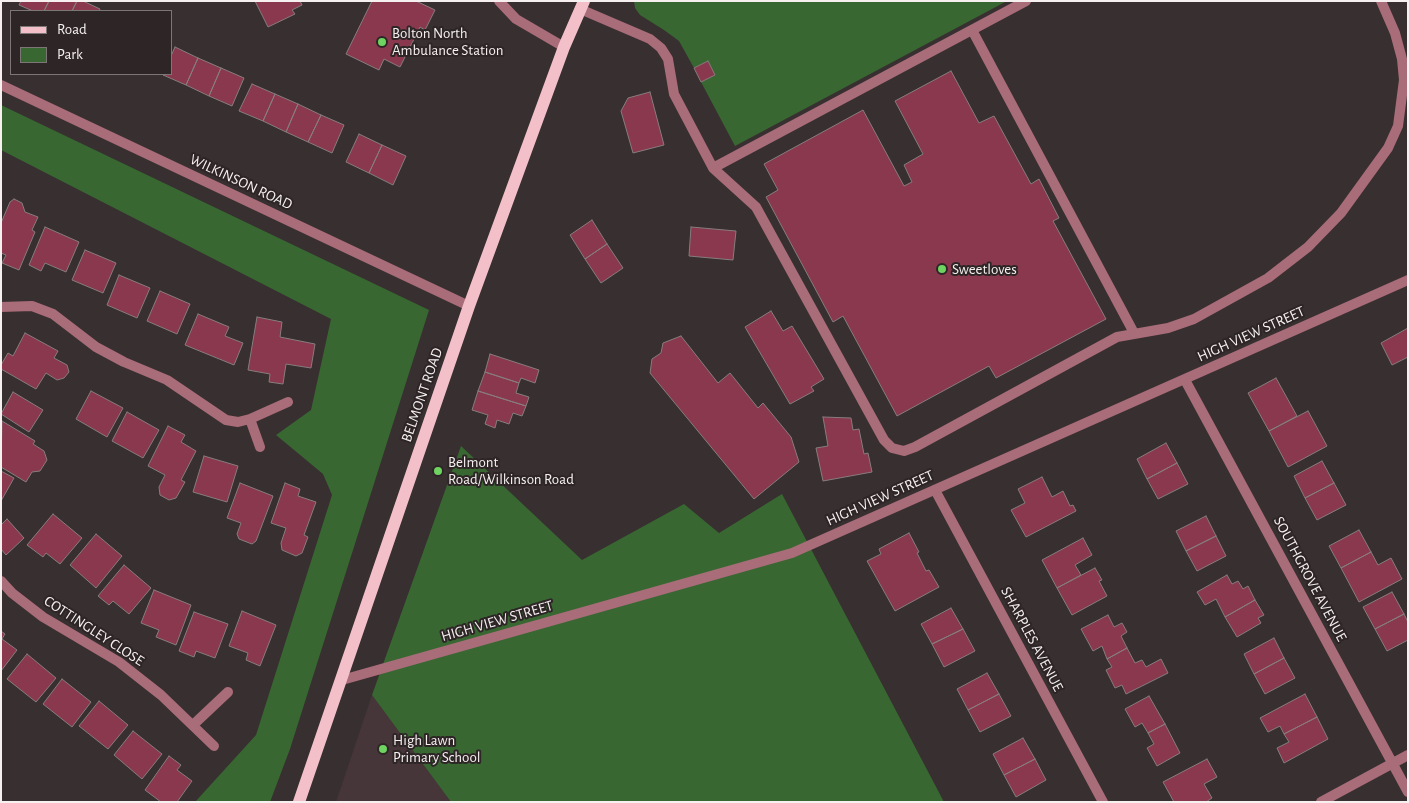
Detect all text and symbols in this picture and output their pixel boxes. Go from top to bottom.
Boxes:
legend [10,10,172,75]
text: Road [57,22,87,37]
place label: Bolton North Ambulance Station [392,24,503,59]
marker: Bolton North Ambulance Station [376,36,388,48]
text: Park [57,47,83,62]
street label: WILKINSON ROAD [187,150,295,214]
place label: Sweetloves [952,260,1017,278]
marker: Sweetloves [936,263,948,275]
street label: HIGH VIEW STREET [1195,302,1307,366]
street label: BELMONT ROAD [397,345,447,445]
place label: Belmont Road/Wilkinson Road [448,453,574,488]
marker: Belmont Road/Wilkinson Road [432,465,444,477]
street label: HIGH VIEW STREET [824,466,936,530]
street label: SOUTHGROVE AVENUE [1269,513,1351,645]
street label: SHARPLES AVENUE [997,584,1067,694]
street label: COTTINGLEY CLOSE [41,592,147,670]
street label: HIGH VIEW STREET [439,596,555,646]
place label: High Lawn Primary School [393,731,481,766]
marker: High Lawn Primary School [377,743,389,755]

